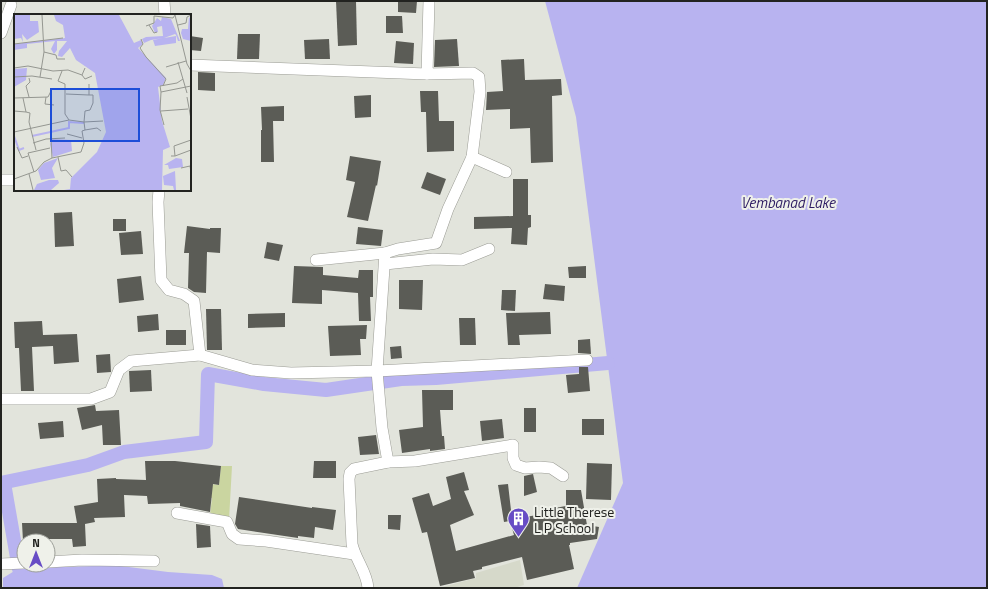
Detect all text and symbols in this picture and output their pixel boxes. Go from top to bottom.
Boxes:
inset map [14,14,191,191]
water label: Vembanad Lake [741,191,836,214]
place label: Little Therese L P School [534,501,614,538]
building icon: Little Therese L P School [505,506,531,539]
north arrow [16,533,56,573]
text: N [32,535,40,551]

